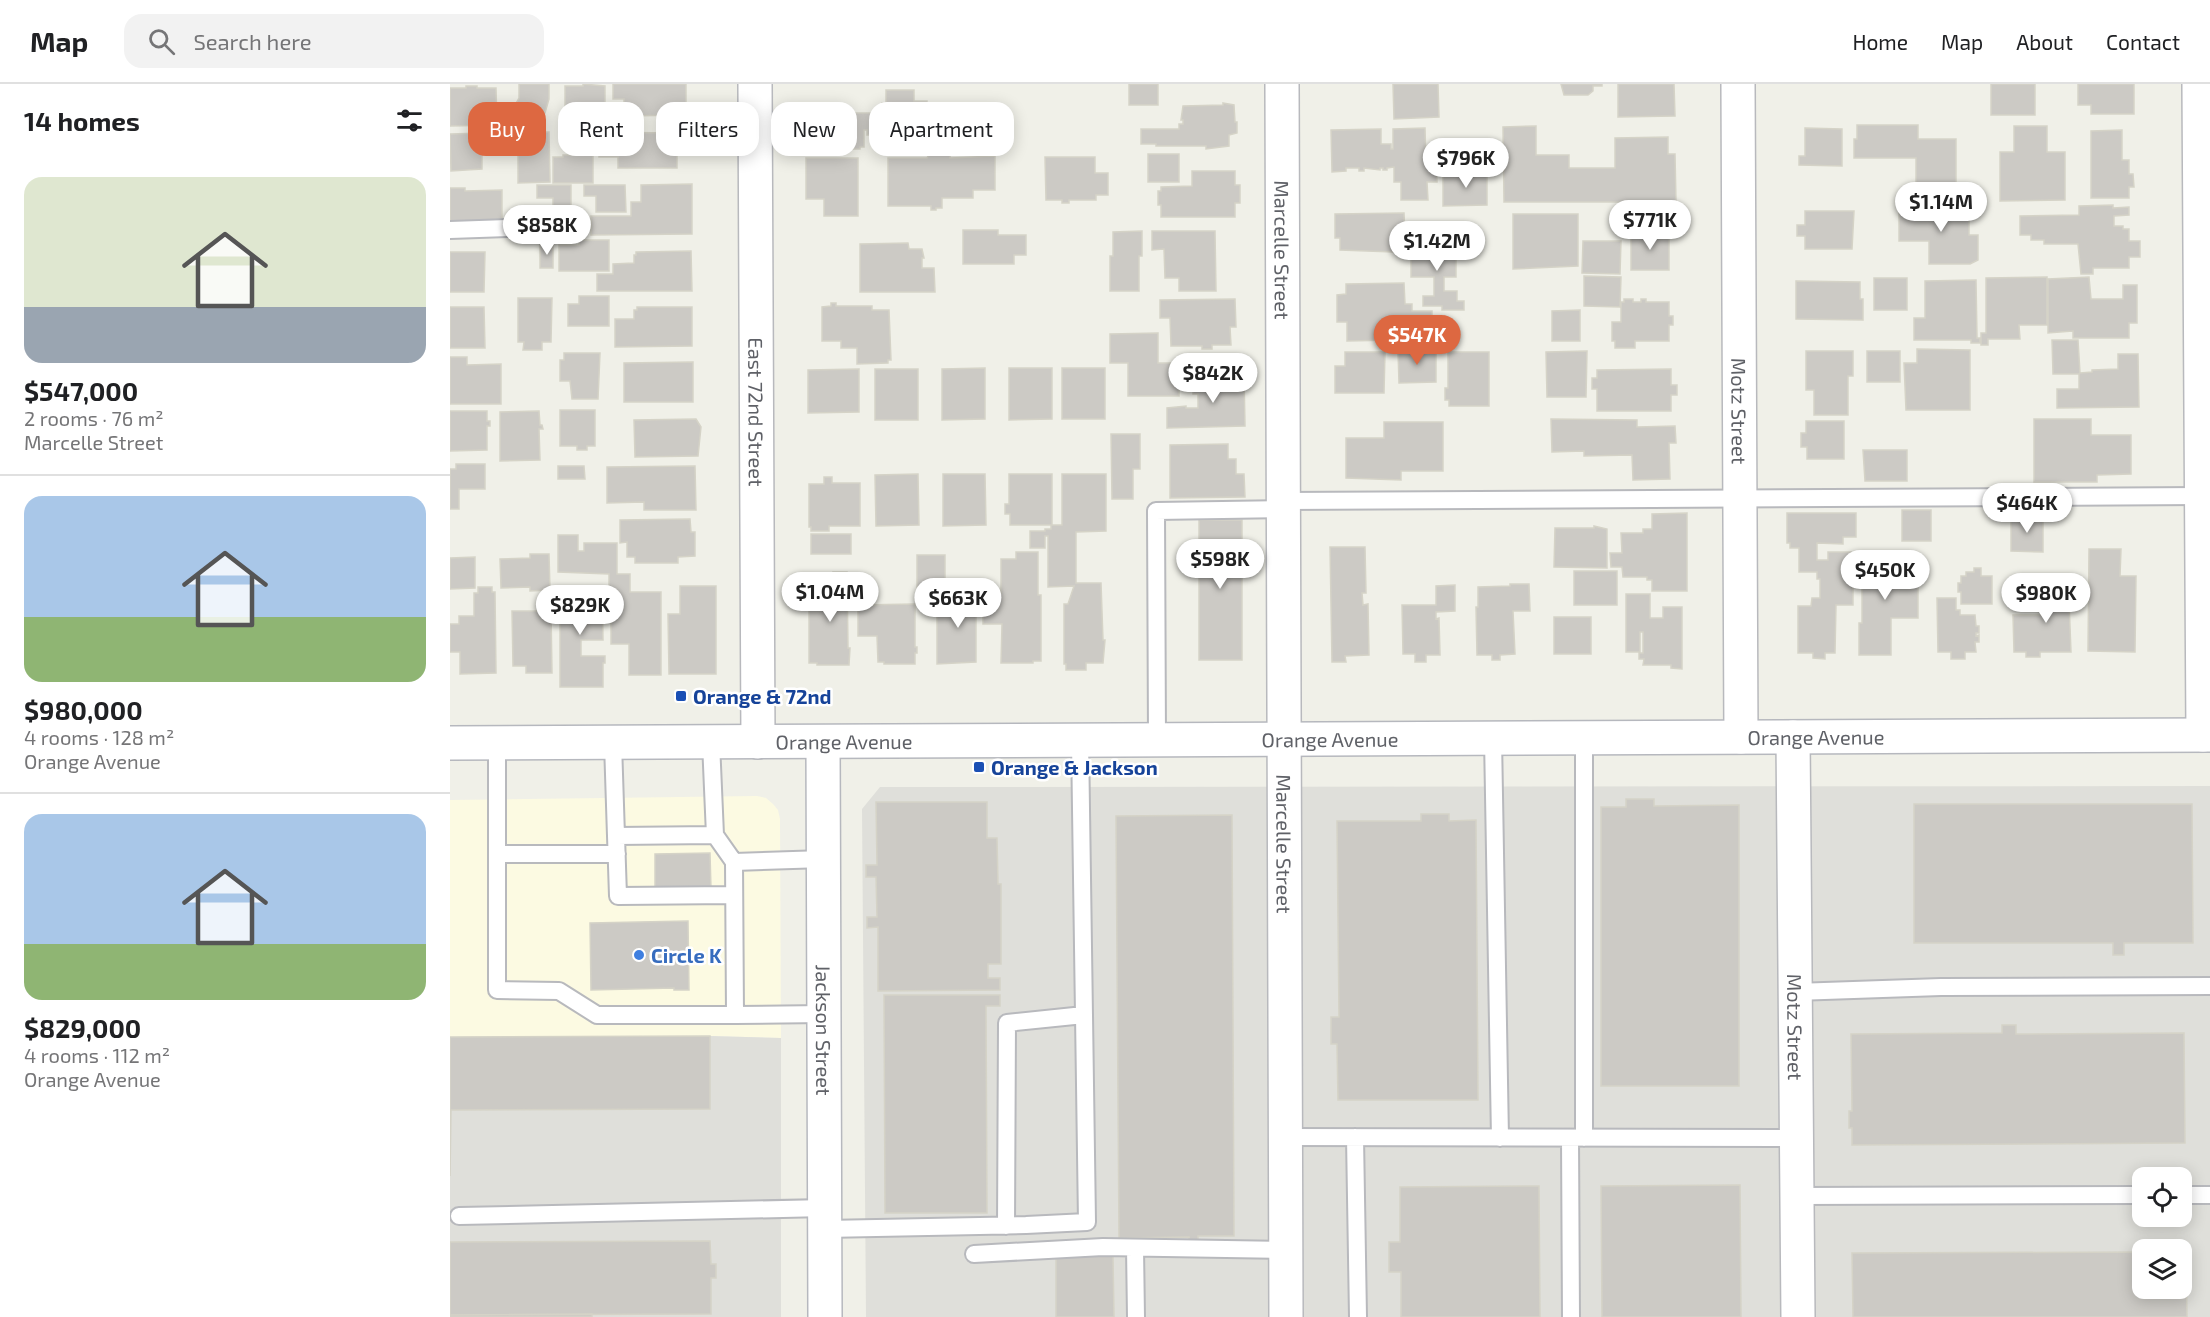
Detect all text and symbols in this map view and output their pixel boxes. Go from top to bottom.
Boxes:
search box [124,14,544,68]
text: Map [30,24,88,58]
icon: search [145,25,178,58]
text: Search here [193,28,312,54]
text: Home [1852,29,1908,54]
text: Map [1941,29,1983,54]
text: About [2016,29,2073,54]
text: Contact [2106,29,2180,54]
chip: Buy [468,102,546,156]
chip: Rent [558,102,644,156]
chip: Filters [656,102,759,156]
chip: New [771,102,857,156]
chip: Apartment [869,102,1014,156]
icon: filters [393,104,426,137]
text: 14 homes [24,105,140,136]
pin: $796K [1424,138,1508,189]
text: $796K [1437,145,1495,169]
street label: Marcelle Street [1270,180,1295,320]
pin: $1.14M [1892,182,1990,233]
text: $1.14M [1909,189,1973,213]
pin: $771K [1608,200,1692,251]
pin: $858K [505,205,589,256]
text: $771K [1623,207,1677,231]
text: $858K [517,212,577,236]
icon: home [171,216,279,324]
pin: $1.42M [1388,221,1486,272]
text: $1.42M [1403,228,1471,252]
pin: $547K [1375,315,1459,366]
text: $547K [1388,322,1446,346]
street label: East 72nd Street [744,337,769,487]
pin: $842K [1171,353,1255,404]
street label: Motz Street [1727,358,1752,465]
text: $842K [1182,360,1244,384]
text: $547,000 [24,375,138,406]
text: 2 rooms · 76 m² [24,406,163,430]
text: Marcelle Street [24,430,163,454]
pin: $464K [1985,483,2069,534]
text: $464K [1996,490,2058,514]
icon: home [171,535,279,643]
pin: $598K [1178,539,1262,590]
text: $598K [1190,546,1250,570]
pin: $450K [1843,550,1927,601]
text: $450K [1855,557,1915,581]
pin: $1.04M [781,572,879,623]
pin: $980K [2004,573,2088,624]
pin: $663K [916,578,1000,629]
text: $1.04M [796,579,864,603]
text: $980K [2015,580,2077,604]
pin: $829K [538,585,622,636]
text: $663K [928,585,988,609]
text: $829K [550,592,610,616]
place label: Orange & 72nd [693,684,832,708]
marker: Orange & 72nd [674,689,688,703]
text: $980,000 [24,694,143,725]
street label: Orange Avenue [1747,724,1884,749]
text: 4 rooms · 128 m² [24,725,174,749]
street label: Orange Avenue [1261,727,1398,751]
street label: Orange Avenue [775,729,913,754]
text: Orange Avenue [24,749,161,773]
place label: Orange & Jackson [991,755,1158,779]
marker: Orange & Jackson [972,760,986,774]
street label: Marcelle Street [1272,774,1297,914]
icon: home [171,853,279,961]
place label: Circle K [651,943,722,967]
marker: Circle K [632,948,646,962]
street label: Jackson Street [812,964,836,1096]
street label: Motz Street [1783,973,1808,1081]
text: $829,000 [24,1012,141,1043]
text: 4 rooms · 112 m² [24,1043,170,1067]
text: Orange Avenue [24,1067,161,1091]
map controls [2132,1167,2192,1299]
button: locate [2132,1167,2192,1227]
button: layers [2132,1239,2192,1299]

